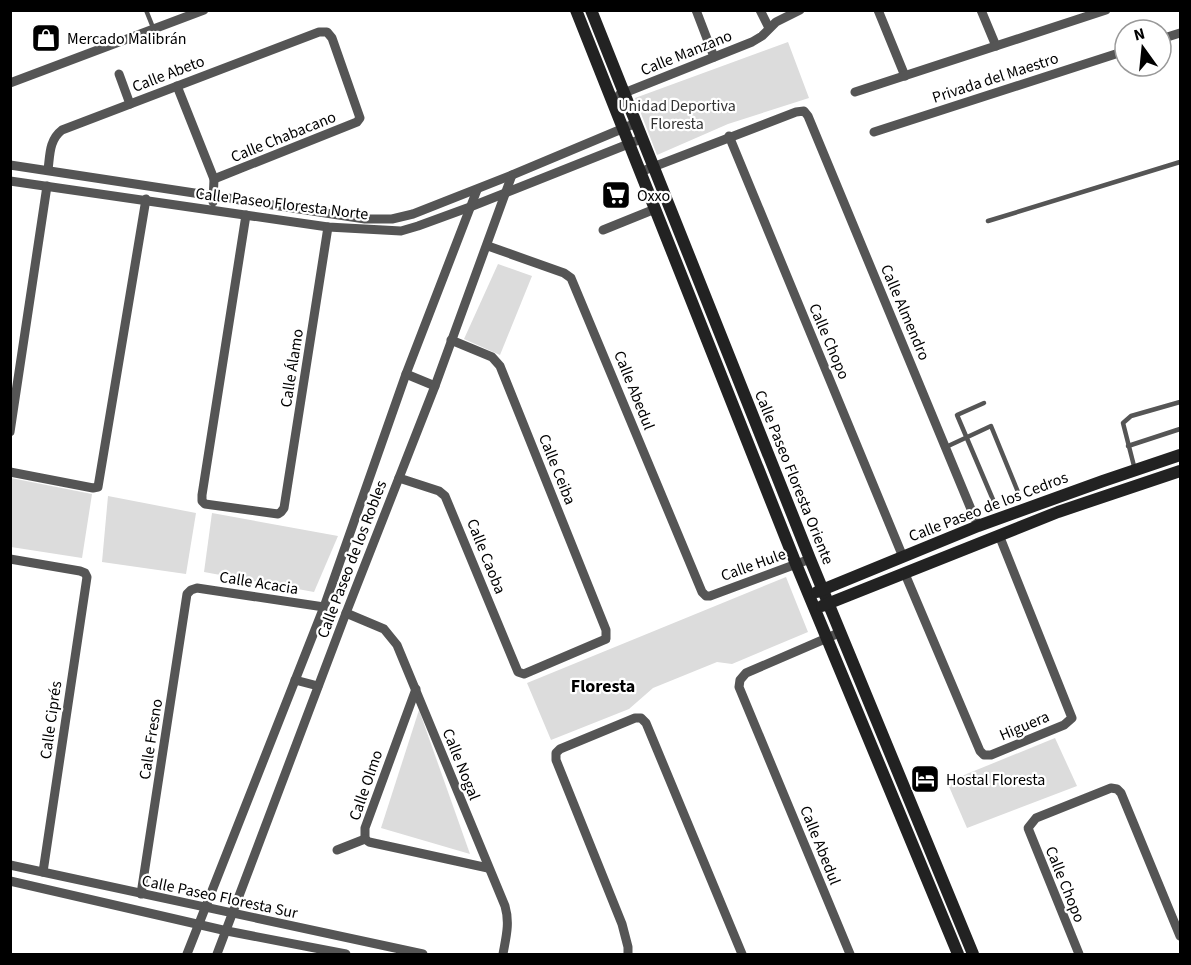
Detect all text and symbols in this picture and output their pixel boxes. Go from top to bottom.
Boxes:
north arrow [1113,18,1173,78]
shop icon: Mercado Malibrán [30,22,62,54]
text: N [1131,22,1147,46]
street label: Calle Manzano [637,25,735,81]
place label: Mercado Malibrán [67,28,186,50]
street label: Privada del Maestro [929,47,1061,109]
street label: Calle Abeto [129,50,208,98]
park label: Unidad Deportiva Floresta [618,95,736,135]
street label: Calle Chabacano [227,106,339,168]
supermarket icon: Oxxo [600,179,632,211]
street label: Calle Paseo Floresta Norte [194,182,370,226]
place label: Oxxo [637,185,670,207]
street label: Calle Almendro [875,261,935,364]
street label: Calle Chopo [803,300,855,383]
street label: Calle Álamo [275,327,309,409]
street label: Calle Abedul [608,347,660,433]
street label: Calle Paseo Floresta Oriente [749,387,839,568]
street label: Calle Ceiba [533,431,581,508]
street label: Calle Paseo de los Cedros [906,466,1071,547]
street label: Calle Paseo de los Robles [312,477,392,641]
street label: Calle Caoba [461,516,511,597]
street label: Calle Hule [718,543,789,587]
street label: Calle Acacia [218,566,300,600]
district label: Floresta [571,674,635,699]
street label: Calle Ciprés [35,679,67,761]
street label: Calle Fresno [134,697,168,781]
street label: Higuera [996,706,1053,746]
street label: Calle Nogal [437,725,485,803]
street label: Calle Olmo [344,747,388,823]
hotel icon: Hostal Floresta [909,763,941,795]
place label: Hostal Floresta [946,769,1045,791]
street label: Calle Abedul [794,802,846,888]
street label: Calle Chopo [1040,843,1090,926]
street label: Calle Paseo Floresta Sur [140,870,300,924]

